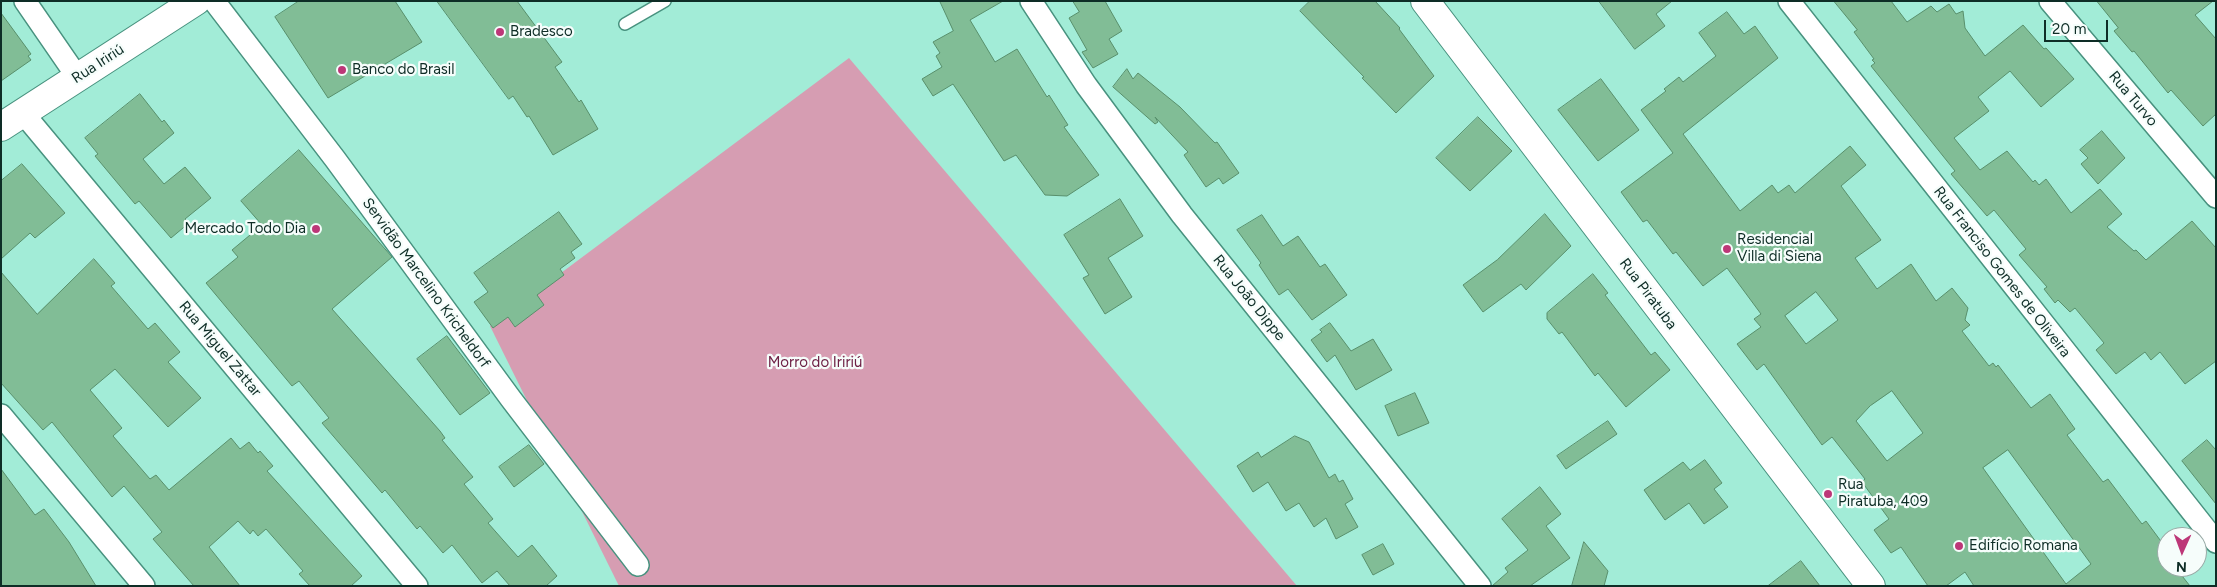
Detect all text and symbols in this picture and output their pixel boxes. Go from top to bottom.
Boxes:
scale bar [2047,10,2111,42]
text: 20 m [2052,20,2086,38]
place label: Bradesco [510,23,573,41]
marker: Bradesco [494,26,506,38]
street label: Rua Iririú [69,40,127,88]
place label: Banco do Brasil [352,61,455,79]
marker: Banco do Brasil [336,64,348,76]
street label: Rua Turvo [2105,68,2161,130]
street label: Rua Franciso Gomes de Oliveira [1930,183,2074,361]
street label: Servidão Marcelino Kricheldorf [358,195,494,371]
place label: Mercado Todo Dia [184,220,306,238]
marker: Mercado Todo Dia [310,223,322,235]
place label: Residencial Villa di Siena [1737,231,1822,266]
marker: Residencial Villa di Siena [1721,243,1733,255]
street label: Rua João Dippe [1209,251,1289,345]
street label: Rua Piratuba [1615,255,1681,333]
street label: Rua Miguel Zattar [175,298,265,400]
park label: Morro do Iririú [768,354,862,372]
place label: Rua Piratuba, 409 [1838,476,1928,511]
marker: Rua Piratuba, 409 [1822,488,1834,500]
north arrow [2157,527,2207,577]
place label: Edifício Romana [1969,537,2078,555]
marker: Edifício Romana [1953,540,1965,552]
text: N [2176,558,2187,575]

